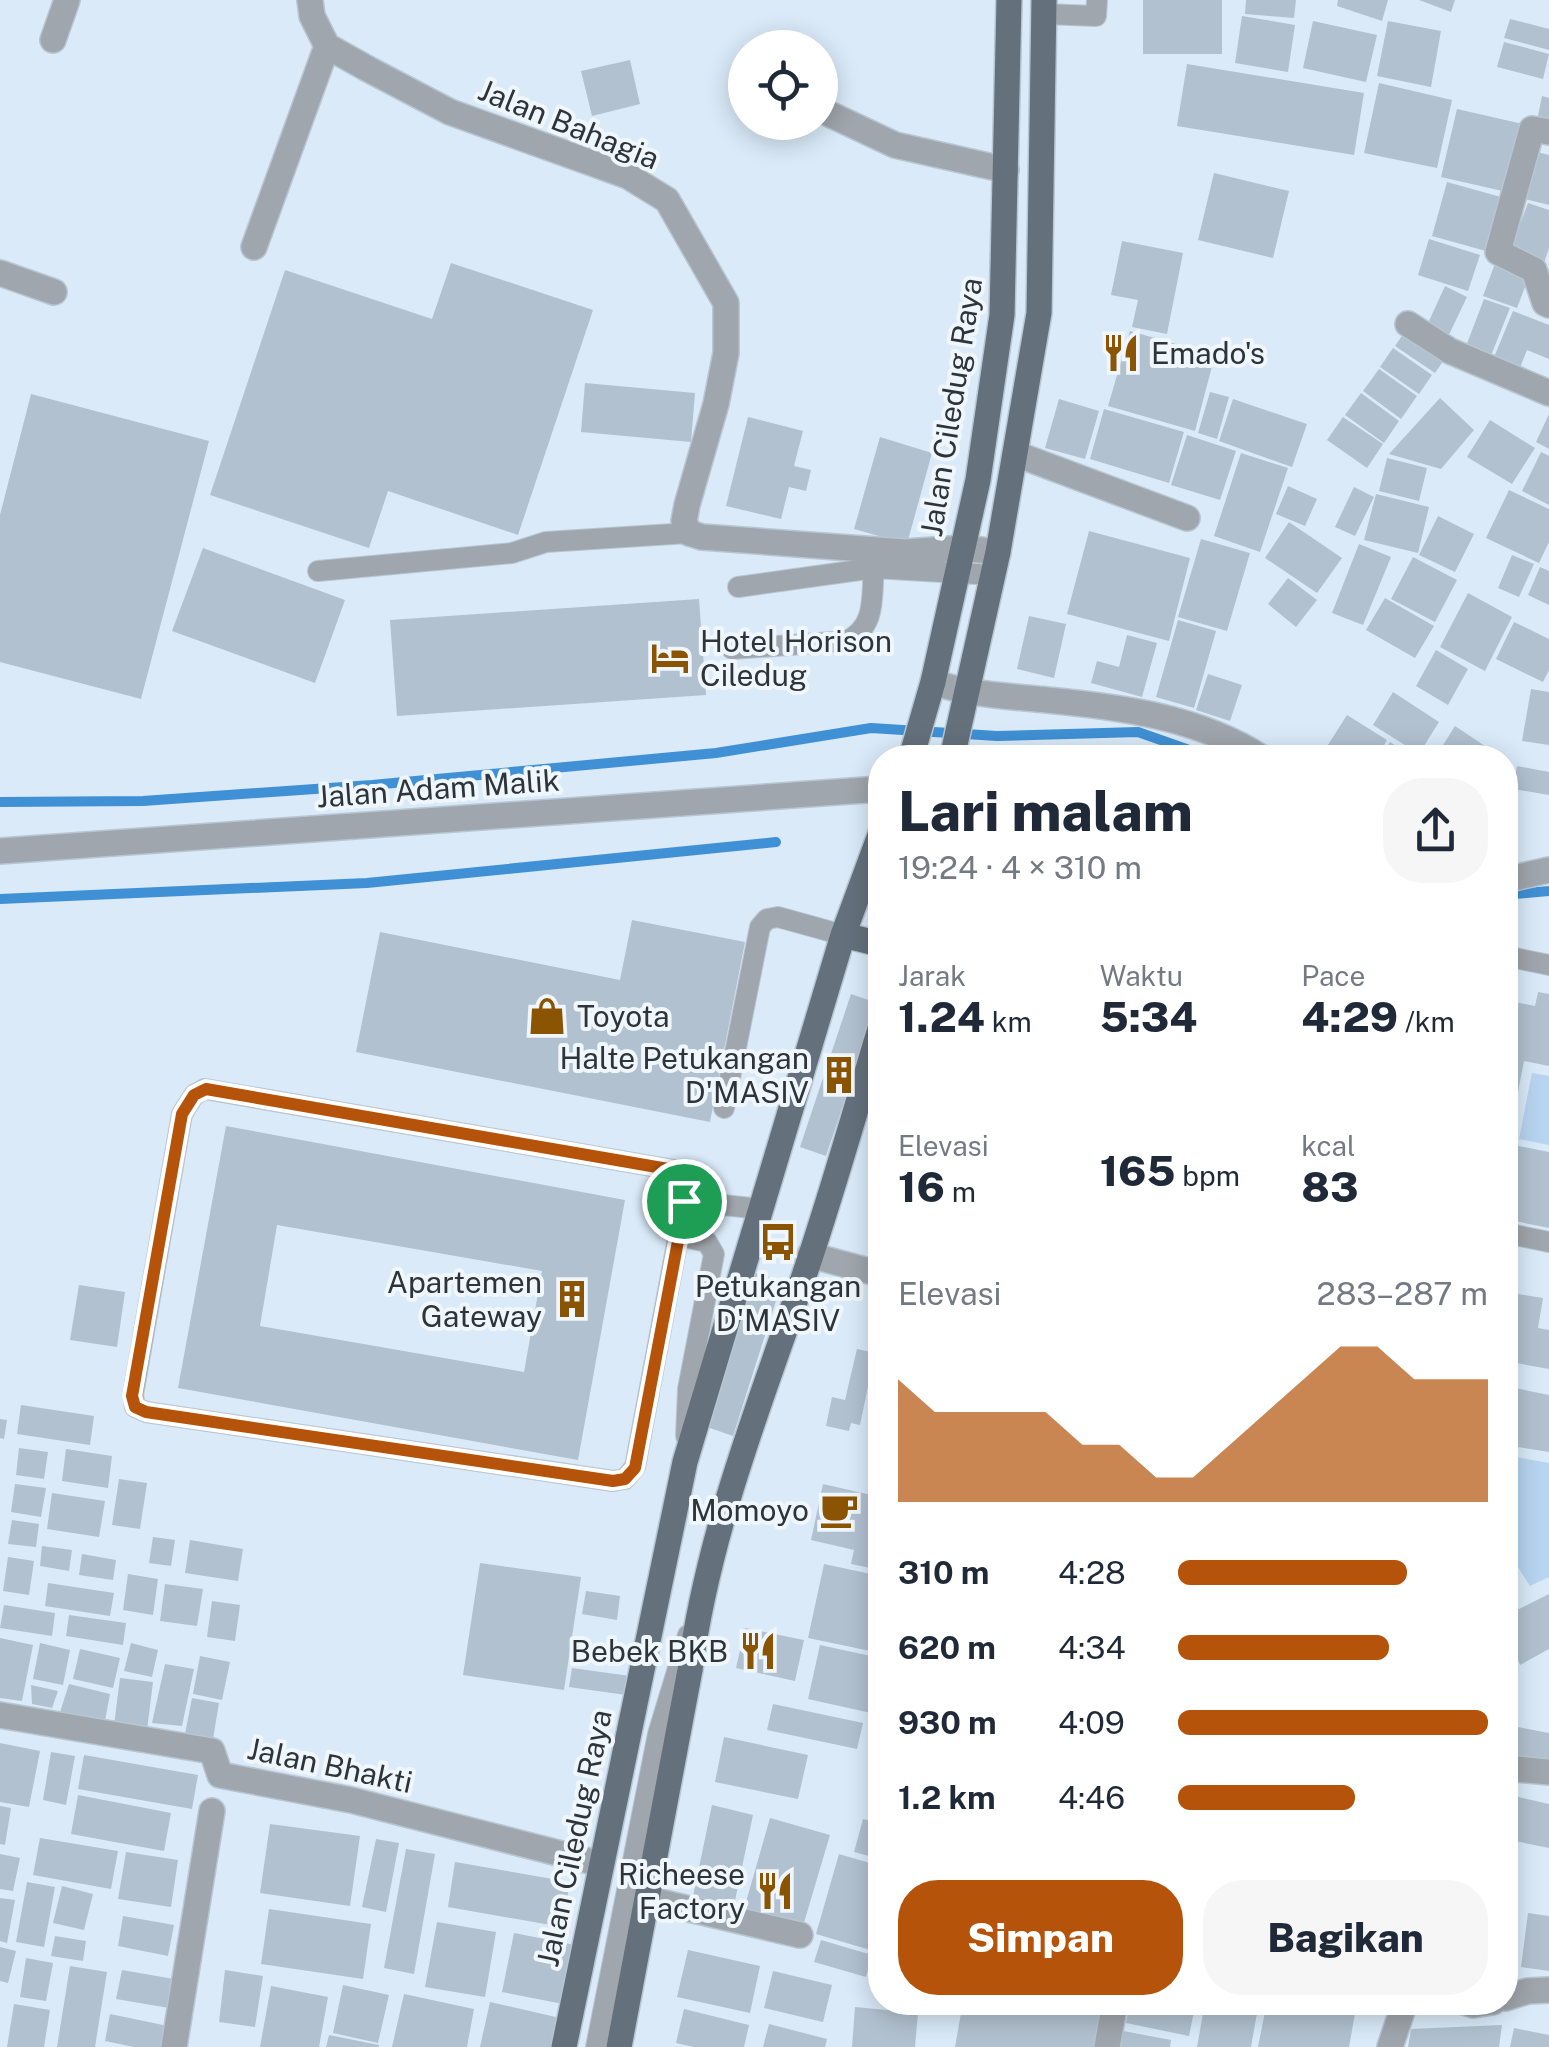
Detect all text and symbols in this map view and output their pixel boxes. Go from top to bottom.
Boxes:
map controls [728,30,838,140]
button: locate [728,30,838,140]
street label: Jalan Bahagia [473,71,665,177]
street label: Jalan Ciledug Raya [913,275,989,539]
restaurant icon: Emado's [1100,332,1142,374]
place label: Emado's [1151,335,1265,371]
place label: Hotel Horison Ciledug [700,623,892,693]
hotel icon: Hotel Horison Ciledug [649,637,691,679]
street label: Jalan Adam Malik [315,762,561,814]
button: share [1383,778,1488,883]
text: Lari malam [898,779,1193,843]
text: 19:24 · 4 × 310 m [898,849,1142,886]
text: Jarak [898,959,966,992]
text: Waktu [1100,959,1183,992]
text: Pace [1301,959,1365,992]
text: 1.24 [898,992,985,1041]
text: 5:34 [1100,992,1197,1041]
text: 4:29 [1301,992,1398,1041]
shop icon: Toyota [526,995,568,1037]
place label: Toyota [577,998,670,1034]
text: km [985,1005,1032,1038]
text: /km [1398,1005,1455,1038]
place label: Halte Petukangan D'MASIV [559,1040,809,1110]
building icon: Halte Petukangan D'MASIV [818,1054,860,1096]
text: Elevasi [898,1129,989,1162]
text: kcal [1301,1129,1355,1162]
text: 165 [1100,1146,1176,1195]
pin [642,1159,727,1244]
text: bpm [1176,1159,1240,1192]
text: 16 [898,1162,945,1211]
text: 83 [1301,1162,1358,1211]
icon: arrive [657,1174,712,1229]
text: m [945,1175,976,1208]
bus stop icon: Petukangan D'MASIV [757,1221,799,1263]
place label: Apartemen Gateway [387,1264,542,1334]
place label: Petukangan D'MASIV [695,1268,861,1338]
text: Elevasi [898,1275,1002,1312]
text: 283–287 m [1317,1275,1488,1312]
building icon: Apartemen Gateway [551,1278,593,1320]
cafe icon: Momoyo [818,1489,860,1531]
place label: Momoyo [690,1492,809,1528]
text: 310 m [898,1554,989,1591]
text: 4:28 [1058,1554,1126,1591]
text: 620 m [898,1629,996,1666]
text: 4:34 [1058,1629,1126,1666]
restaurant icon: Bebek BKB [737,1630,779,1672]
place label: Bebek BKB [571,1633,728,1669]
text: 930 m [898,1704,997,1741]
text: 4:09 [1058,1704,1125,1741]
street label: Jalan Ciledug Raya [529,1706,619,1970]
street label: Jalan Bhakti [244,1730,416,1800]
text: 1.2 km [898,1779,996,1816]
text: 4:46 [1058,1779,1125,1816]
place label: Richeese Factory [618,1856,745,1926]
restaurant icon: Richeese Factory [754,1870,796,1912]
button: Simpan [898,1880,1183,1995]
button: Bagikan [1203,1880,1488,1995]

